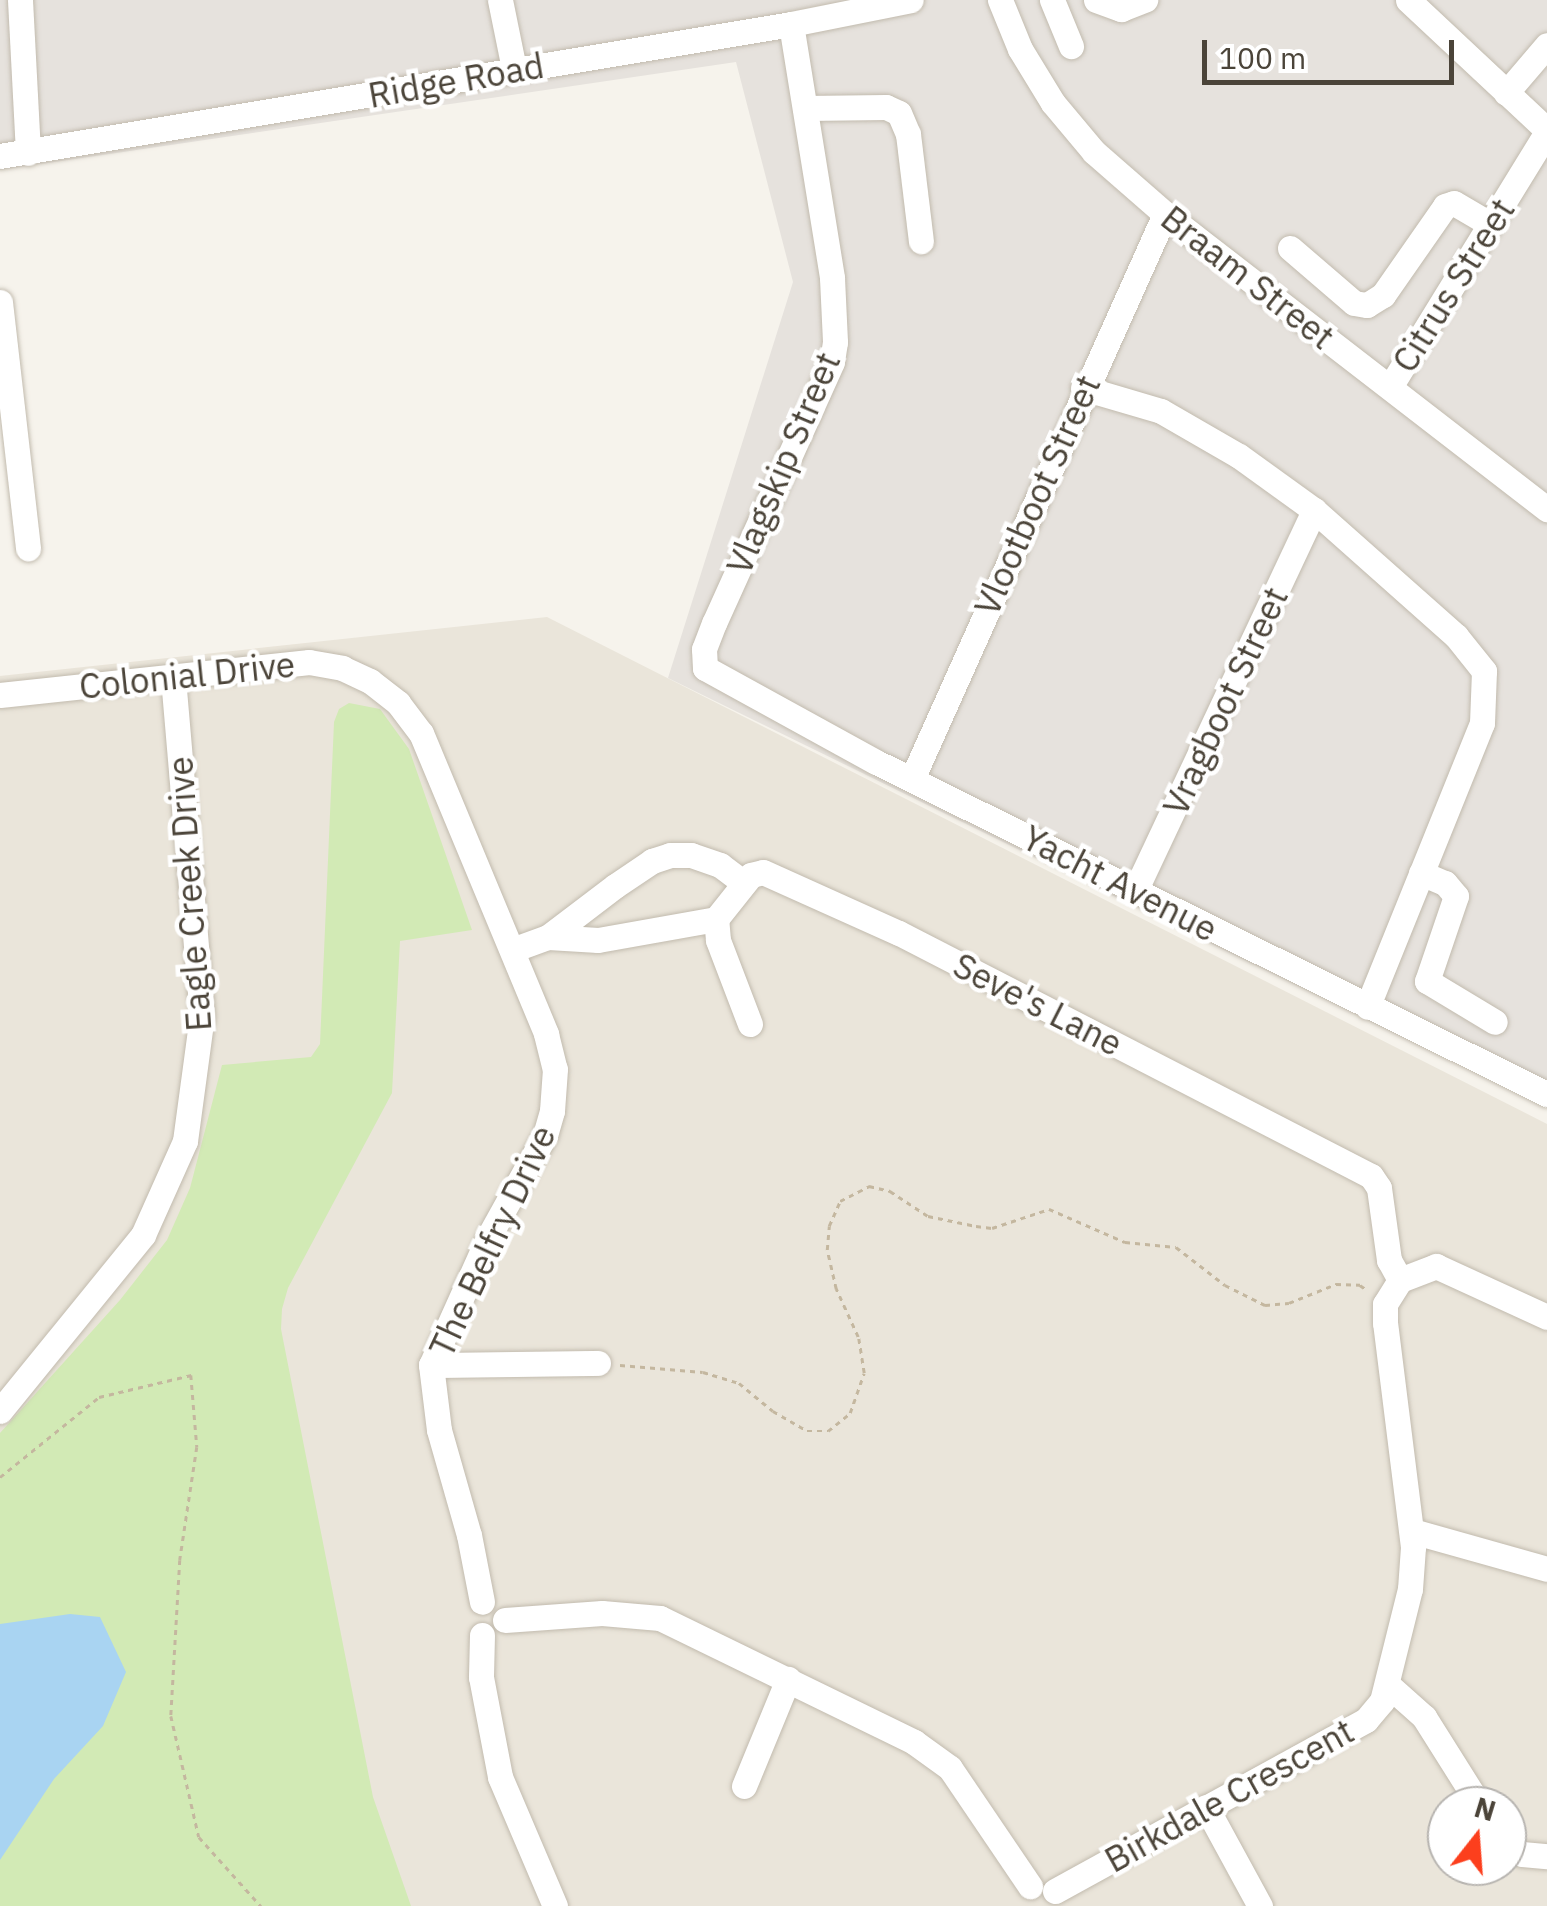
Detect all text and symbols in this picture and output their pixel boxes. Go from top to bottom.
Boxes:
scale bar [1207,20,1460,82]
text: 100 m [1219,38,1306,77]
street label: Ridge Road [365,44,547,116]
street label: Citrus Street [1383,190,1523,380]
street label: Braam Street [1153,196,1343,358]
street label: Vlagskip Street [717,346,849,580]
street label: Vlootboot Street [965,368,1109,622]
street label: Vragboot Street [1154,580,1296,822]
street label: Colonial Drive [77,643,297,707]
street label: Eagle Creek Drive [158,755,220,1033]
street label: Yacht Avenue [1016,816,1224,950]
street label: Seve's Lane [947,944,1129,1064]
street label: The Belfry Drive [420,1119,564,1363]
street label: Birkdale Crescent [1097,1709,1361,1881]
north arrow [1427,1786,1527,1886]
text: N [1470,1788,1500,1829]

